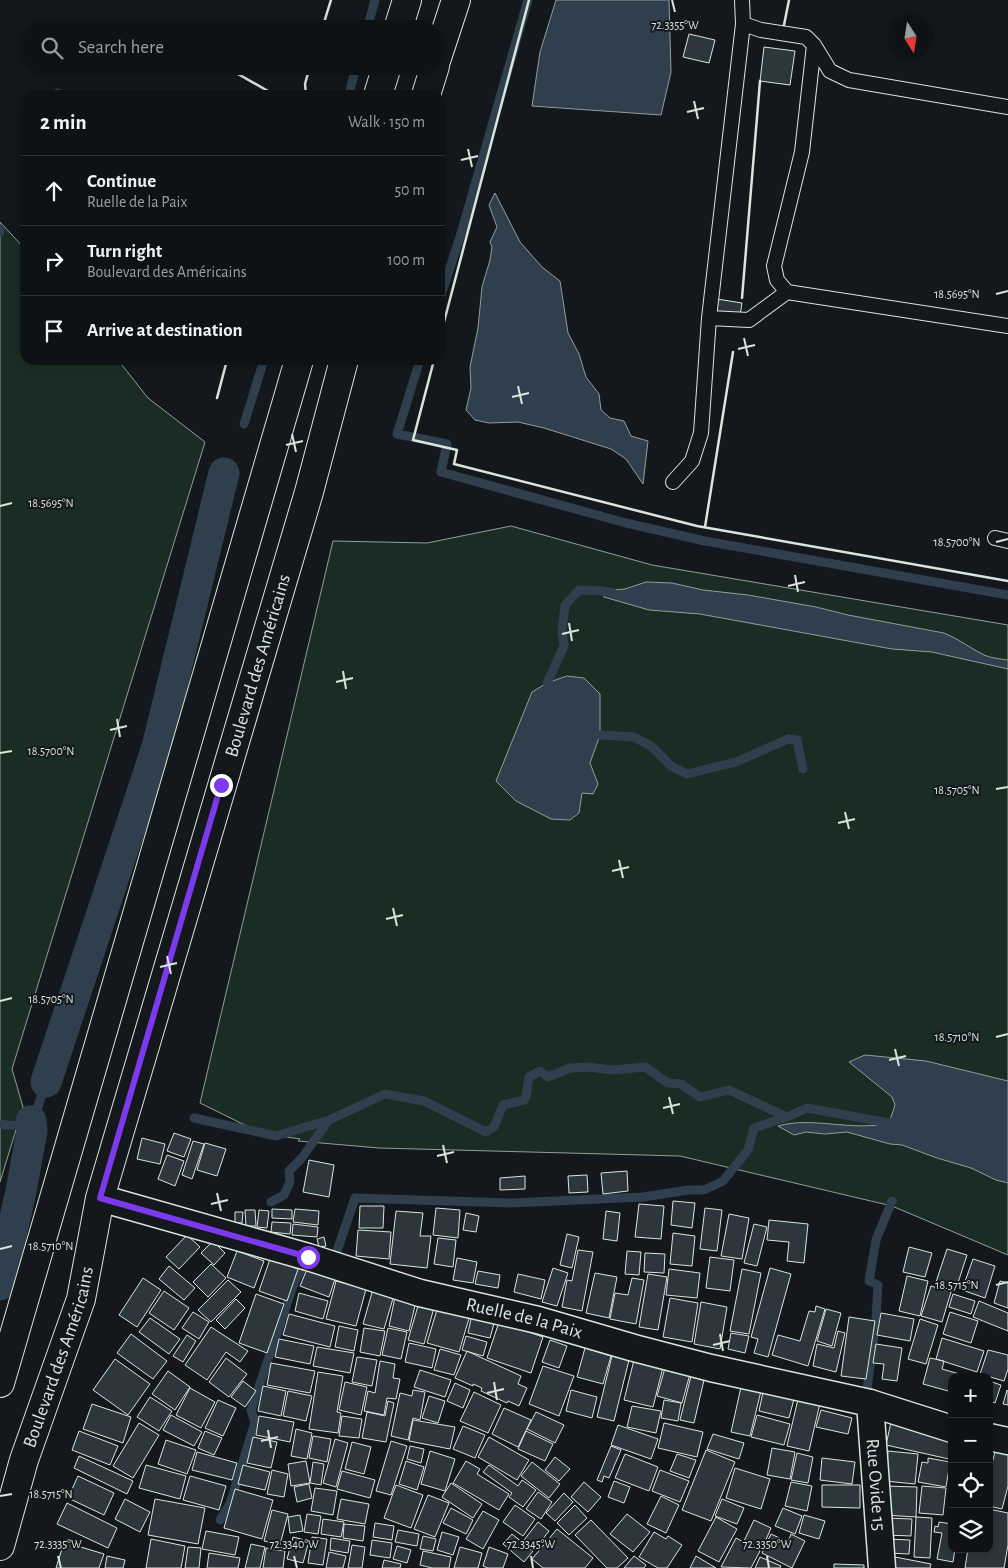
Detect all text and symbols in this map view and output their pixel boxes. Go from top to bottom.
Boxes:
north arrow [888,15,933,60]
text: 72.3355°W [651,19,699,31]
search box [20,20,445,75]
icon: search [38,34,66,62]
text: Search here [78,38,164,57]
text: 2 min [40,112,87,133]
text: Walk · 150 m [348,114,425,130]
text: Continue [87,172,156,191]
icon: ahead [40,177,68,205]
text: 50 m [394,182,425,198]
text: Ruelle de la Paix [87,194,187,210]
text: Turn right [87,242,162,261]
icon: right [40,247,68,275]
text: 100 m [387,252,425,268]
text: Boulevard des Américains [87,264,247,280]
text: 18.5695°N [934,288,980,300]
icon: arrive [40,317,68,345]
text: Arrive at destination [87,321,243,340]
text: 18.5695°N [28,497,74,509]
text: 18.5700°N [934,536,980,548]
street label: Boulevard des Américains [222,572,294,759]
text: 18.5700°N [28,745,74,757]
route end [210,774,233,797]
text: 18.5705°N [934,784,980,796]
text: 18.5705°N [28,993,74,1005]
text: 18.5710°N [935,1031,979,1043]
text: 18.5710°N [29,1240,73,1252]
route start [297,1246,320,1269]
street label: Boulevard des Américains [20,1265,96,1450]
text: 18.5715°N [935,1279,979,1291]
street label: Ruelle de la Paix [464,1294,585,1342]
map controls [948,1373,993,1553]
button: + [948,1373,993,1418]
button: − [948,1418,993,1463]
street label: Rue Ovide 15 [863,1438,889,1532]
button: locate [948,1463,993,1508]
text: 18.5715°N [29,1488,73,1500]
button: layers [948,1508,993,1553]
text: 72.3335°W [34,1538,82,1550]
text: 72.3340°W [269,1538,319,1550]
text: 72.3345°W [507,1538,555,1550]
text: 72.3350°W [743,1538,792,1550]

